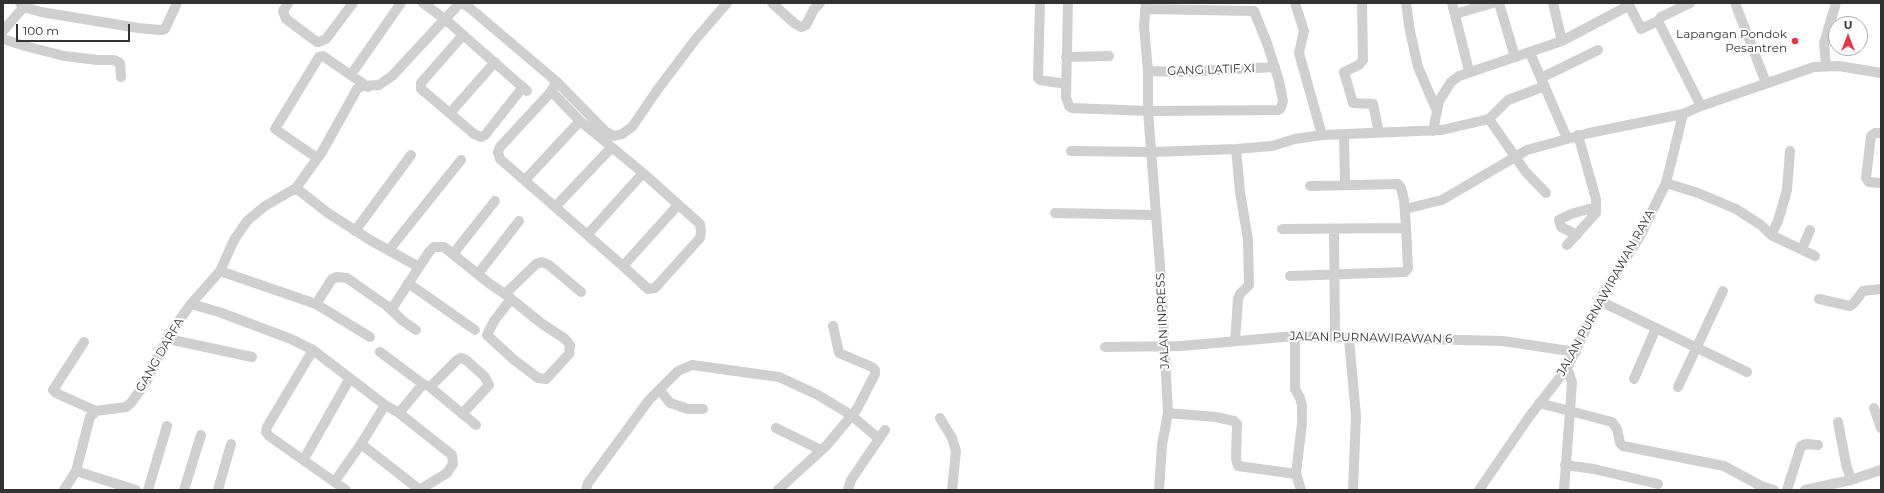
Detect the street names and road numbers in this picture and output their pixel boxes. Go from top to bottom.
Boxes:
street label: GANG LATIF XI [1167,61,1255,79]
street label: JALAN PURNAWIRAWAN RAYA [1554,207,1658,379]
street label: JALAN INPRESS [1153,273,1173,369]
street label: GANG DARFA [133,315,187,395]
street label: JALAN PURNAWIRAWAN 6 [1289,329,1453,347]

